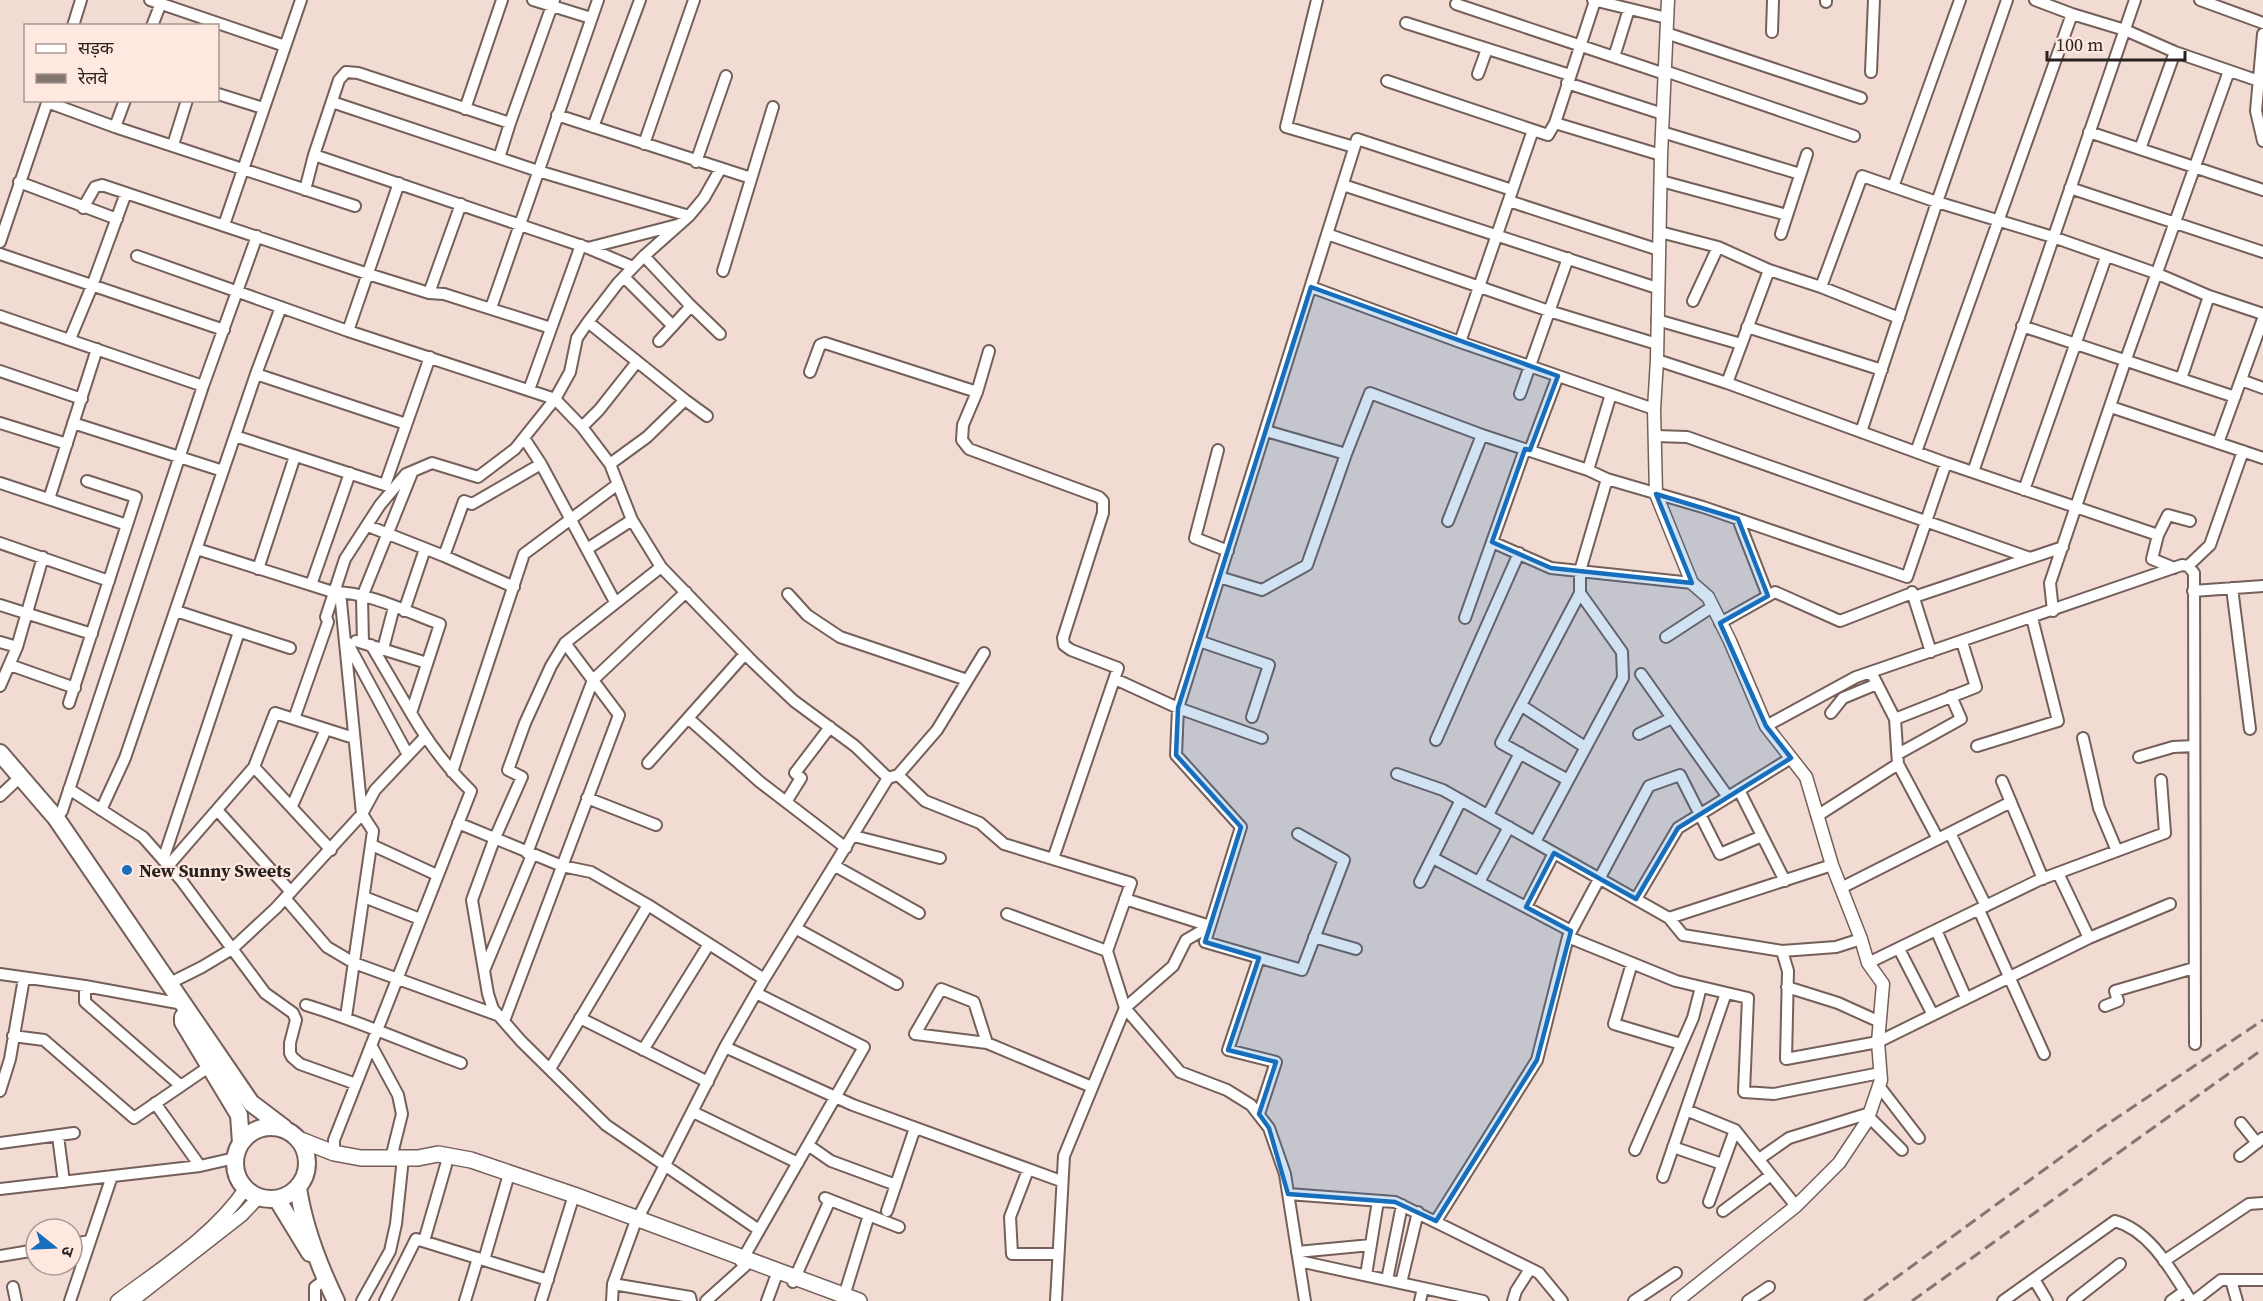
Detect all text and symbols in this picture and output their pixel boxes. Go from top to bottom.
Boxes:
legend [24,24,219,102]
scale bar [2047,24,2185,62]
text: 100 m [2056,32,2103,57]
text: सड़क [78,35,115,60]
text: रेलवे [77,65,109,90]
place label: New Sunny Sweets [139,858,291,883]
marker: New Sunny Sweets [120,863,134,877]
north arrow [24,1217,84,1277]
text: उ [56,1244,80,1260]

